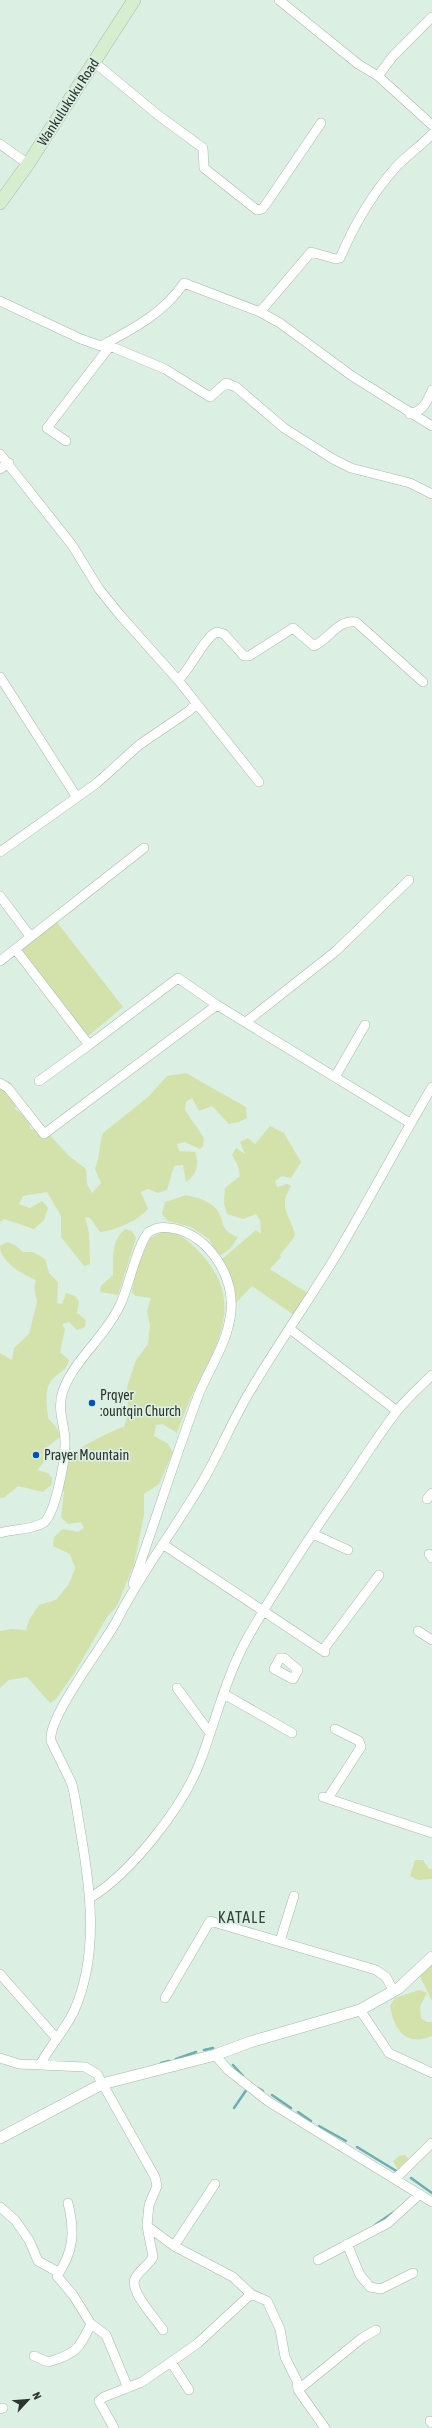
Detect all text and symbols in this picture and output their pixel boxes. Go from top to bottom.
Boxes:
street label: Wankulukuku Road [34,55,102,149]
place label: Prqyer :ountqin Church [100,1387,181,1419]
marker: Prqyer :ountqin Church [87,1398,97,1408]
place label: Prayer Mountain [44,1447,129,1463]
marker: Prayer Mountain [31,1450,41,1460]
district label: KATALE [218,1908,266,1926]
north arrow [8,2380,48,2420]
text: N [30,2390,44,2401]

